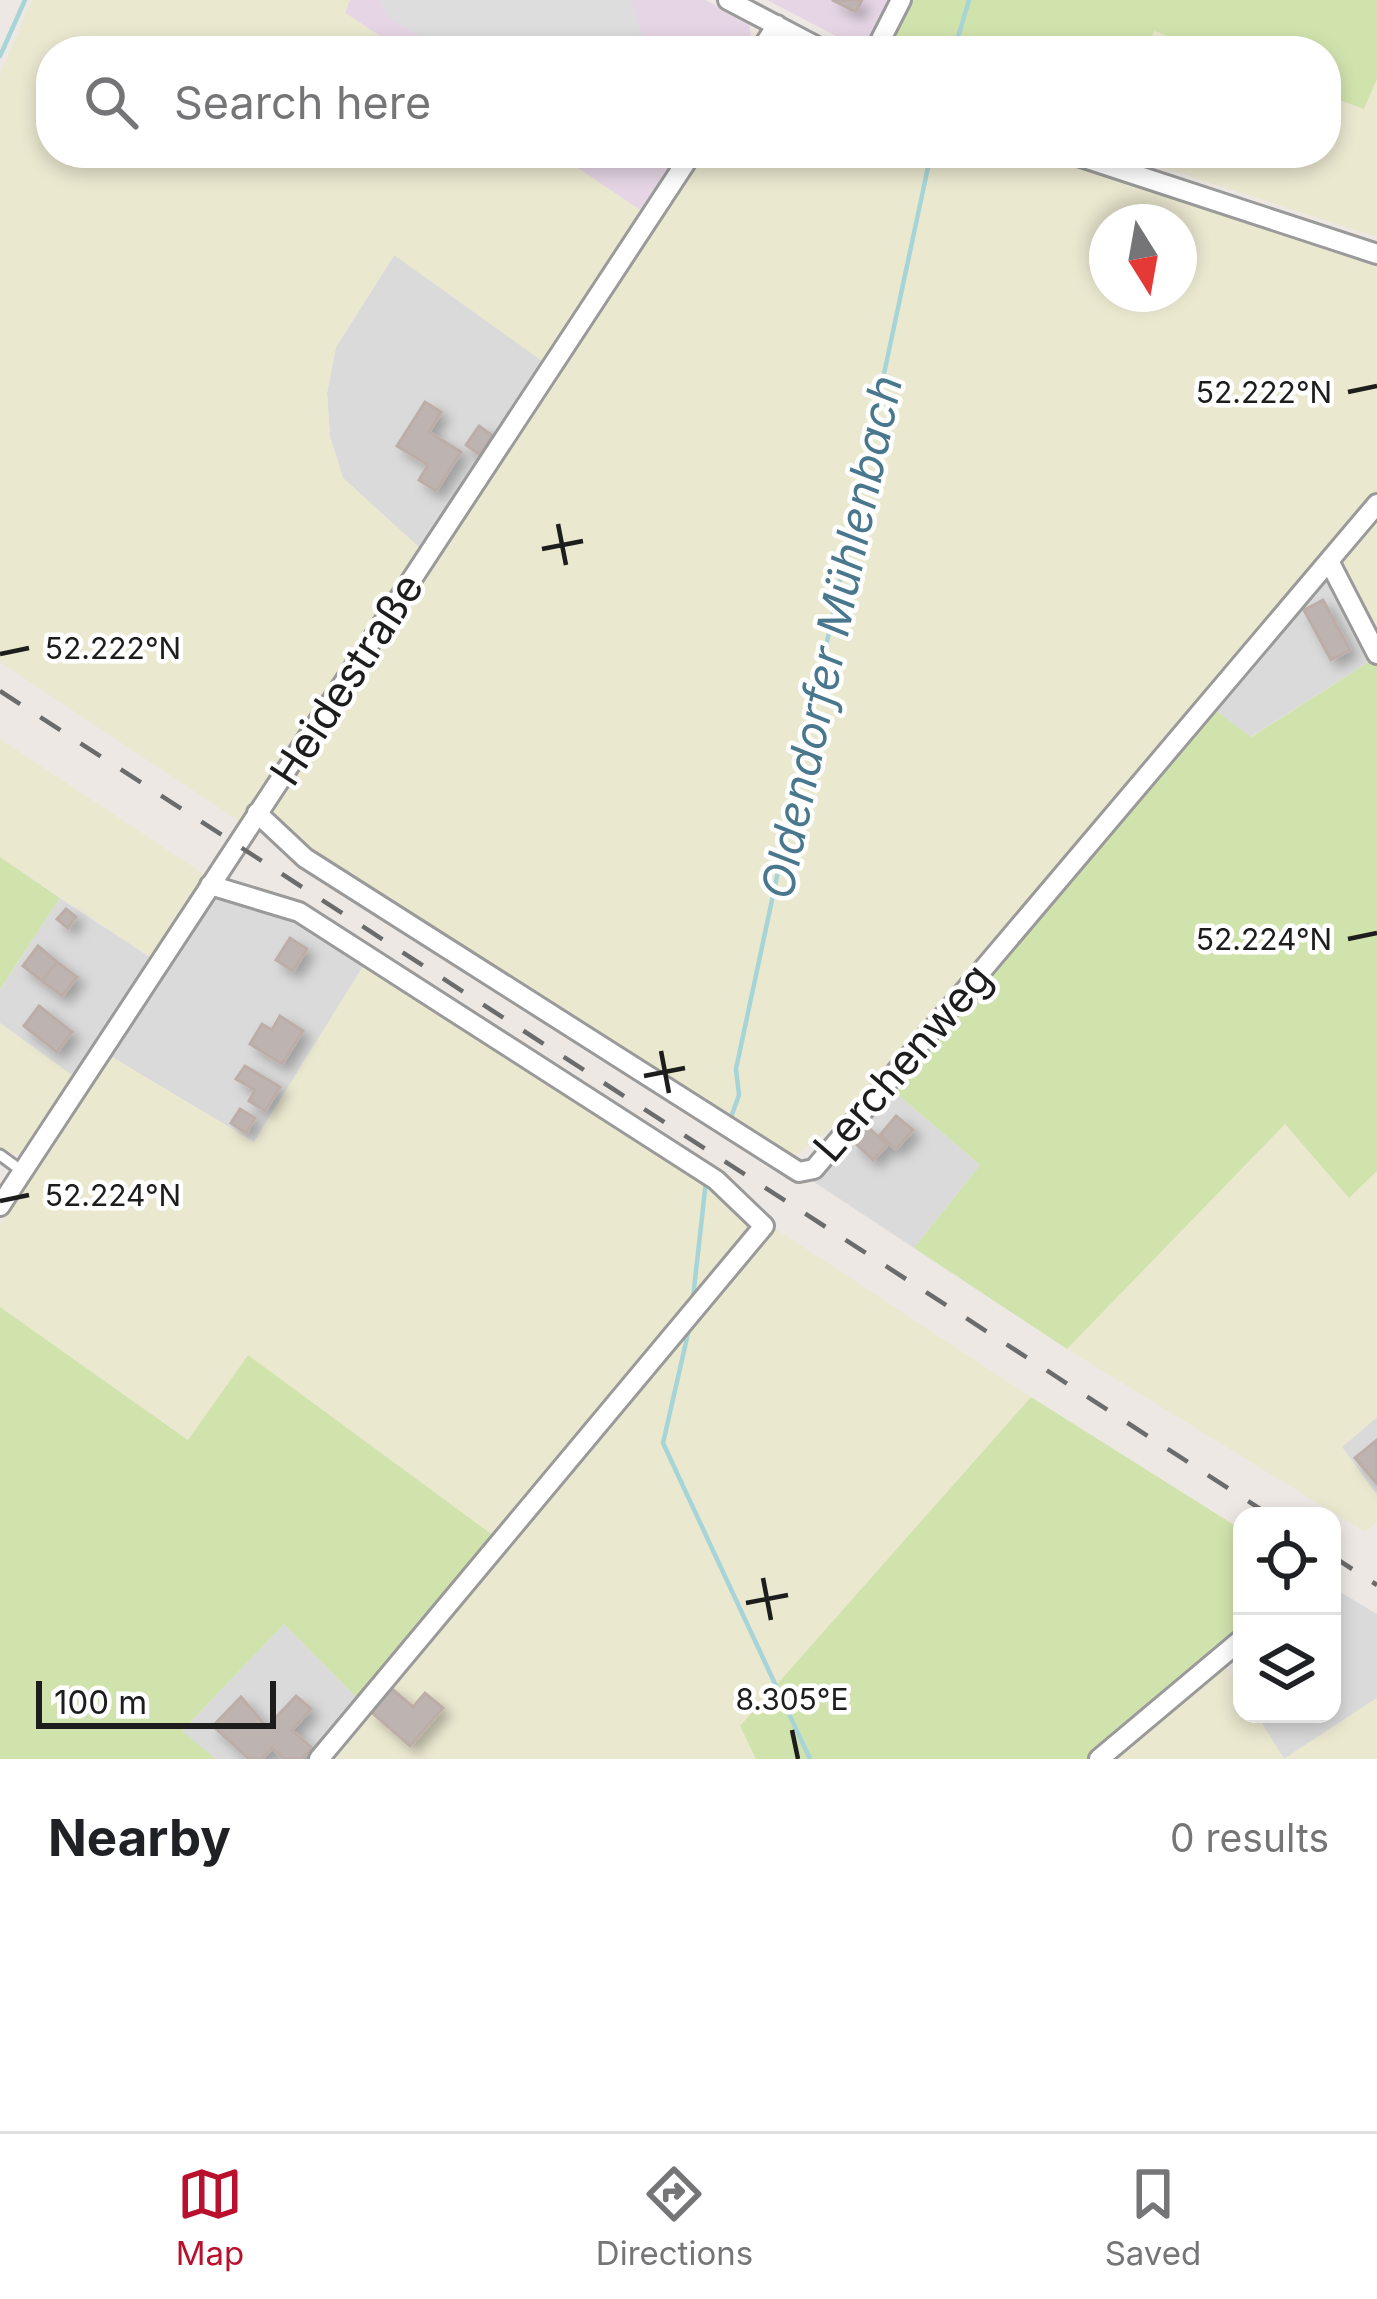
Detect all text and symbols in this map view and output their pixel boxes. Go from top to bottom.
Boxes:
search box [36,36,1341,168]
icon: search [78,69,144,135]
text: Search here [174,75,431,130]
north arrow [1089,204,1197,312]
water label: Oldendorfer Mühlenbach [749,370,913,904]
text: 52.222°N [1196,374,1332,410]
street label: Heidestraße [259,564,433,794]
text: 52.222°N [45,630,181,666]
text: 52.224°N [1196,921,1332,957]
street label: Lerchenweg [802,953,1002,1171]
text: 52.224°N [45,1177,181,1213]
map controls [1233,1507,1341,1723]
button: locate [1233,1507,1341,1615]
button: layers [1233,1615,1341,1723]
scale bar [36,1675,276,1728]
text: 8.305°E [735,1681,849,1717]
text: 100 m [54,1682,147,1722]
text: Nearby [48,1807,231,1868]
text: 0 results [1170,1814,1329,1861]
tab: Map [176,2161,244,2273]
tab: Directions [596,2161,753,2273]
tab: Saved [1105,2161,1201,2273]

